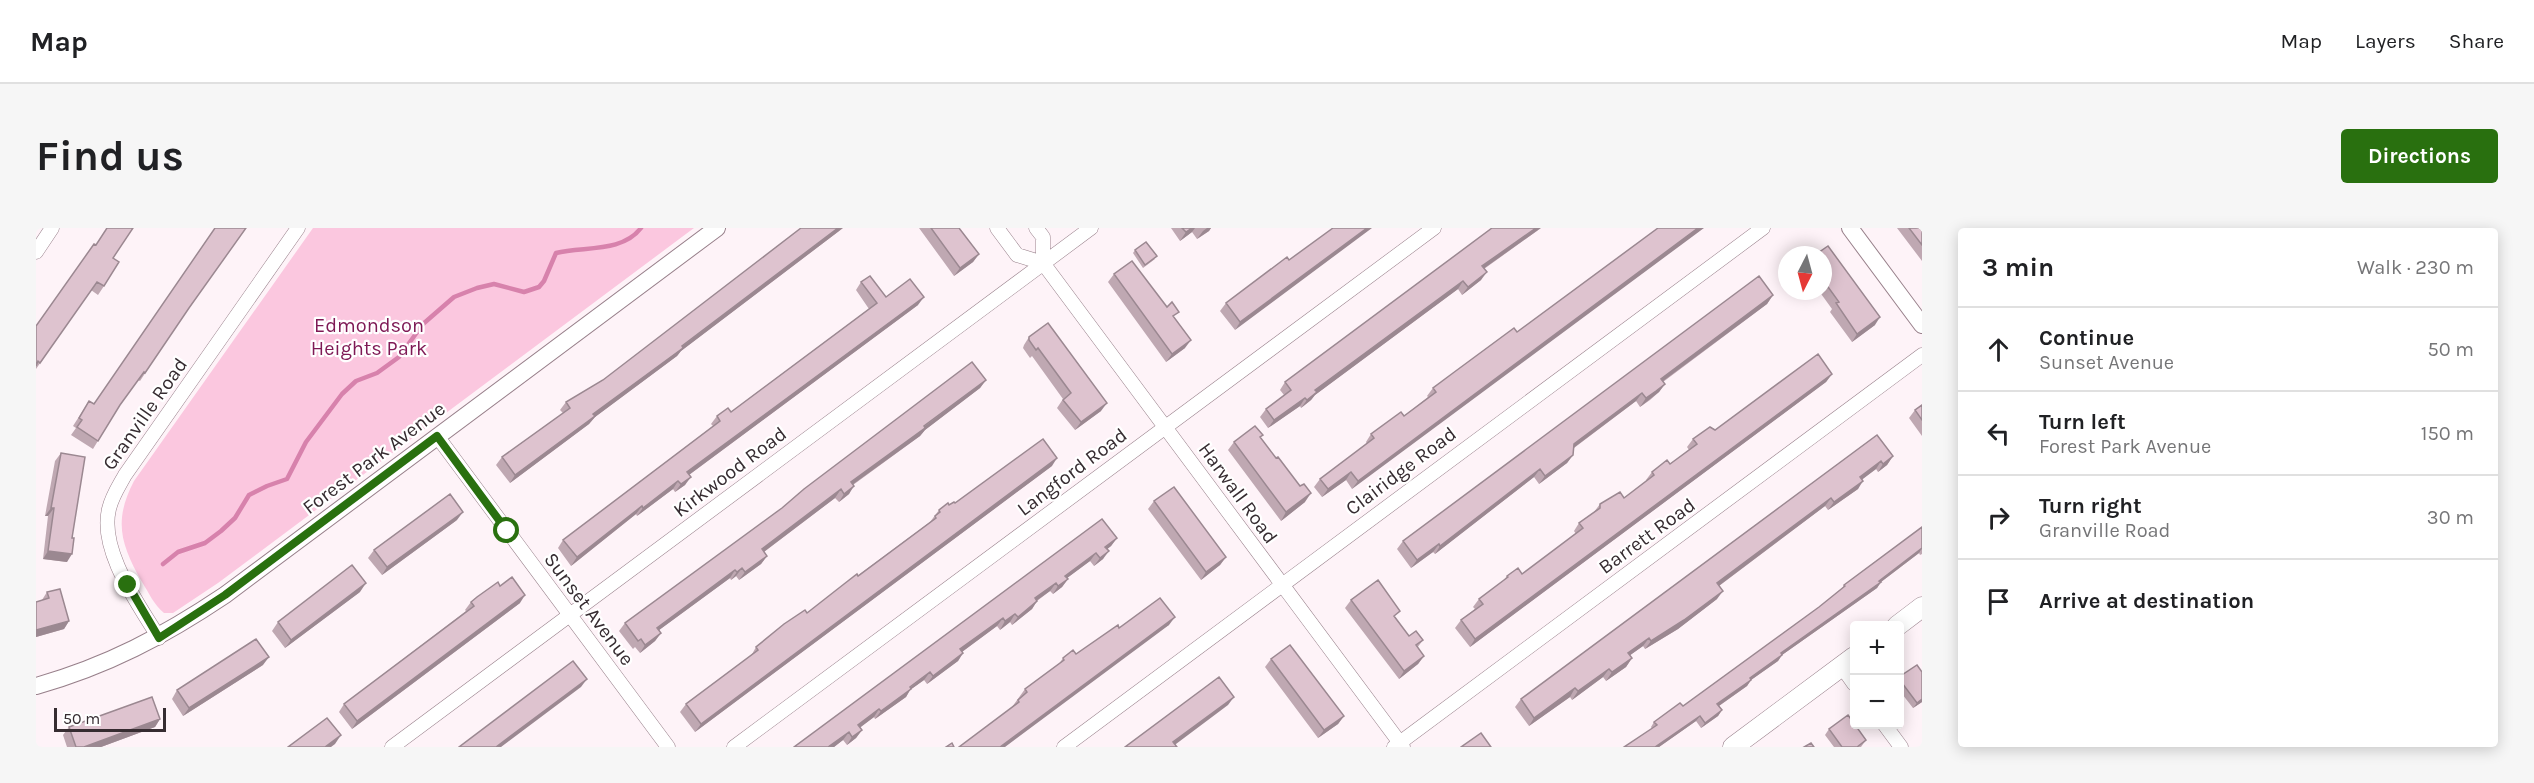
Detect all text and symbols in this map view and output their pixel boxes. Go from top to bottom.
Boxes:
text: Map [30,25,88,58]
text: Map [2280,29,2322,53]
text: Layers [2355,29,2416,53]
text: Share [2449,29,2504,53]
button: Directions [2341,129,2498,183]
text: Find us [36,131,184,181]
north arrow [1778,246,1832,300]
text: 3 min [1982,252,2054,283]
text: Walk · 230 m [2357,256,2474,279]
park label: Edmondson Heights Park [311,314,427,360]
text: Continue [2039,325,2134,351]
icon: ahead [1982,333,2015,366]
text: 50 m [2427,338,2474,361]
text: Sunset Avenue [2039,351,2174,374]
street label: Granville Road [98,354,192,474]
street label: Forest Park Avenue [298,397,450,519]
text: Turn left [2039,409,2126,435]
icon: left [1982,417,2015,450]
street label: Kirkwood Road [669,422,791,522]
street label: Clairidge Road [1341,422,1461,520]
text: 150 m [2421,422,2474,445]
street label: Langford Road [1013,423,1131,521]
text: Forest Park Avenue [2039,435,2211,458]
street label: Harwall Road [1194,438,1282,548]
street label: Barrett Road [1594,493,1700,579]
text: Turn right [2039,493,2142,519]
icon: right [1982,501,2015,534]
text: 30 m [2427,506,2474,529]
route start [493,517,519,543]
text: Granville Road [2039,519,2170,542]
street label: Sunset Avenue [539,548,639,670]
route end [114,571,140,597]
icon: arrive [1982,585,2015,618]
text: Arrive at destination [2039,588,2254,614]
map controls [1850,621,1904,729]
button: + [1850,621,1904,675]
button: − [1850,675,1904,729]
scale bar [54,705,166,732]
text: 50 m [63,709,100,728]

